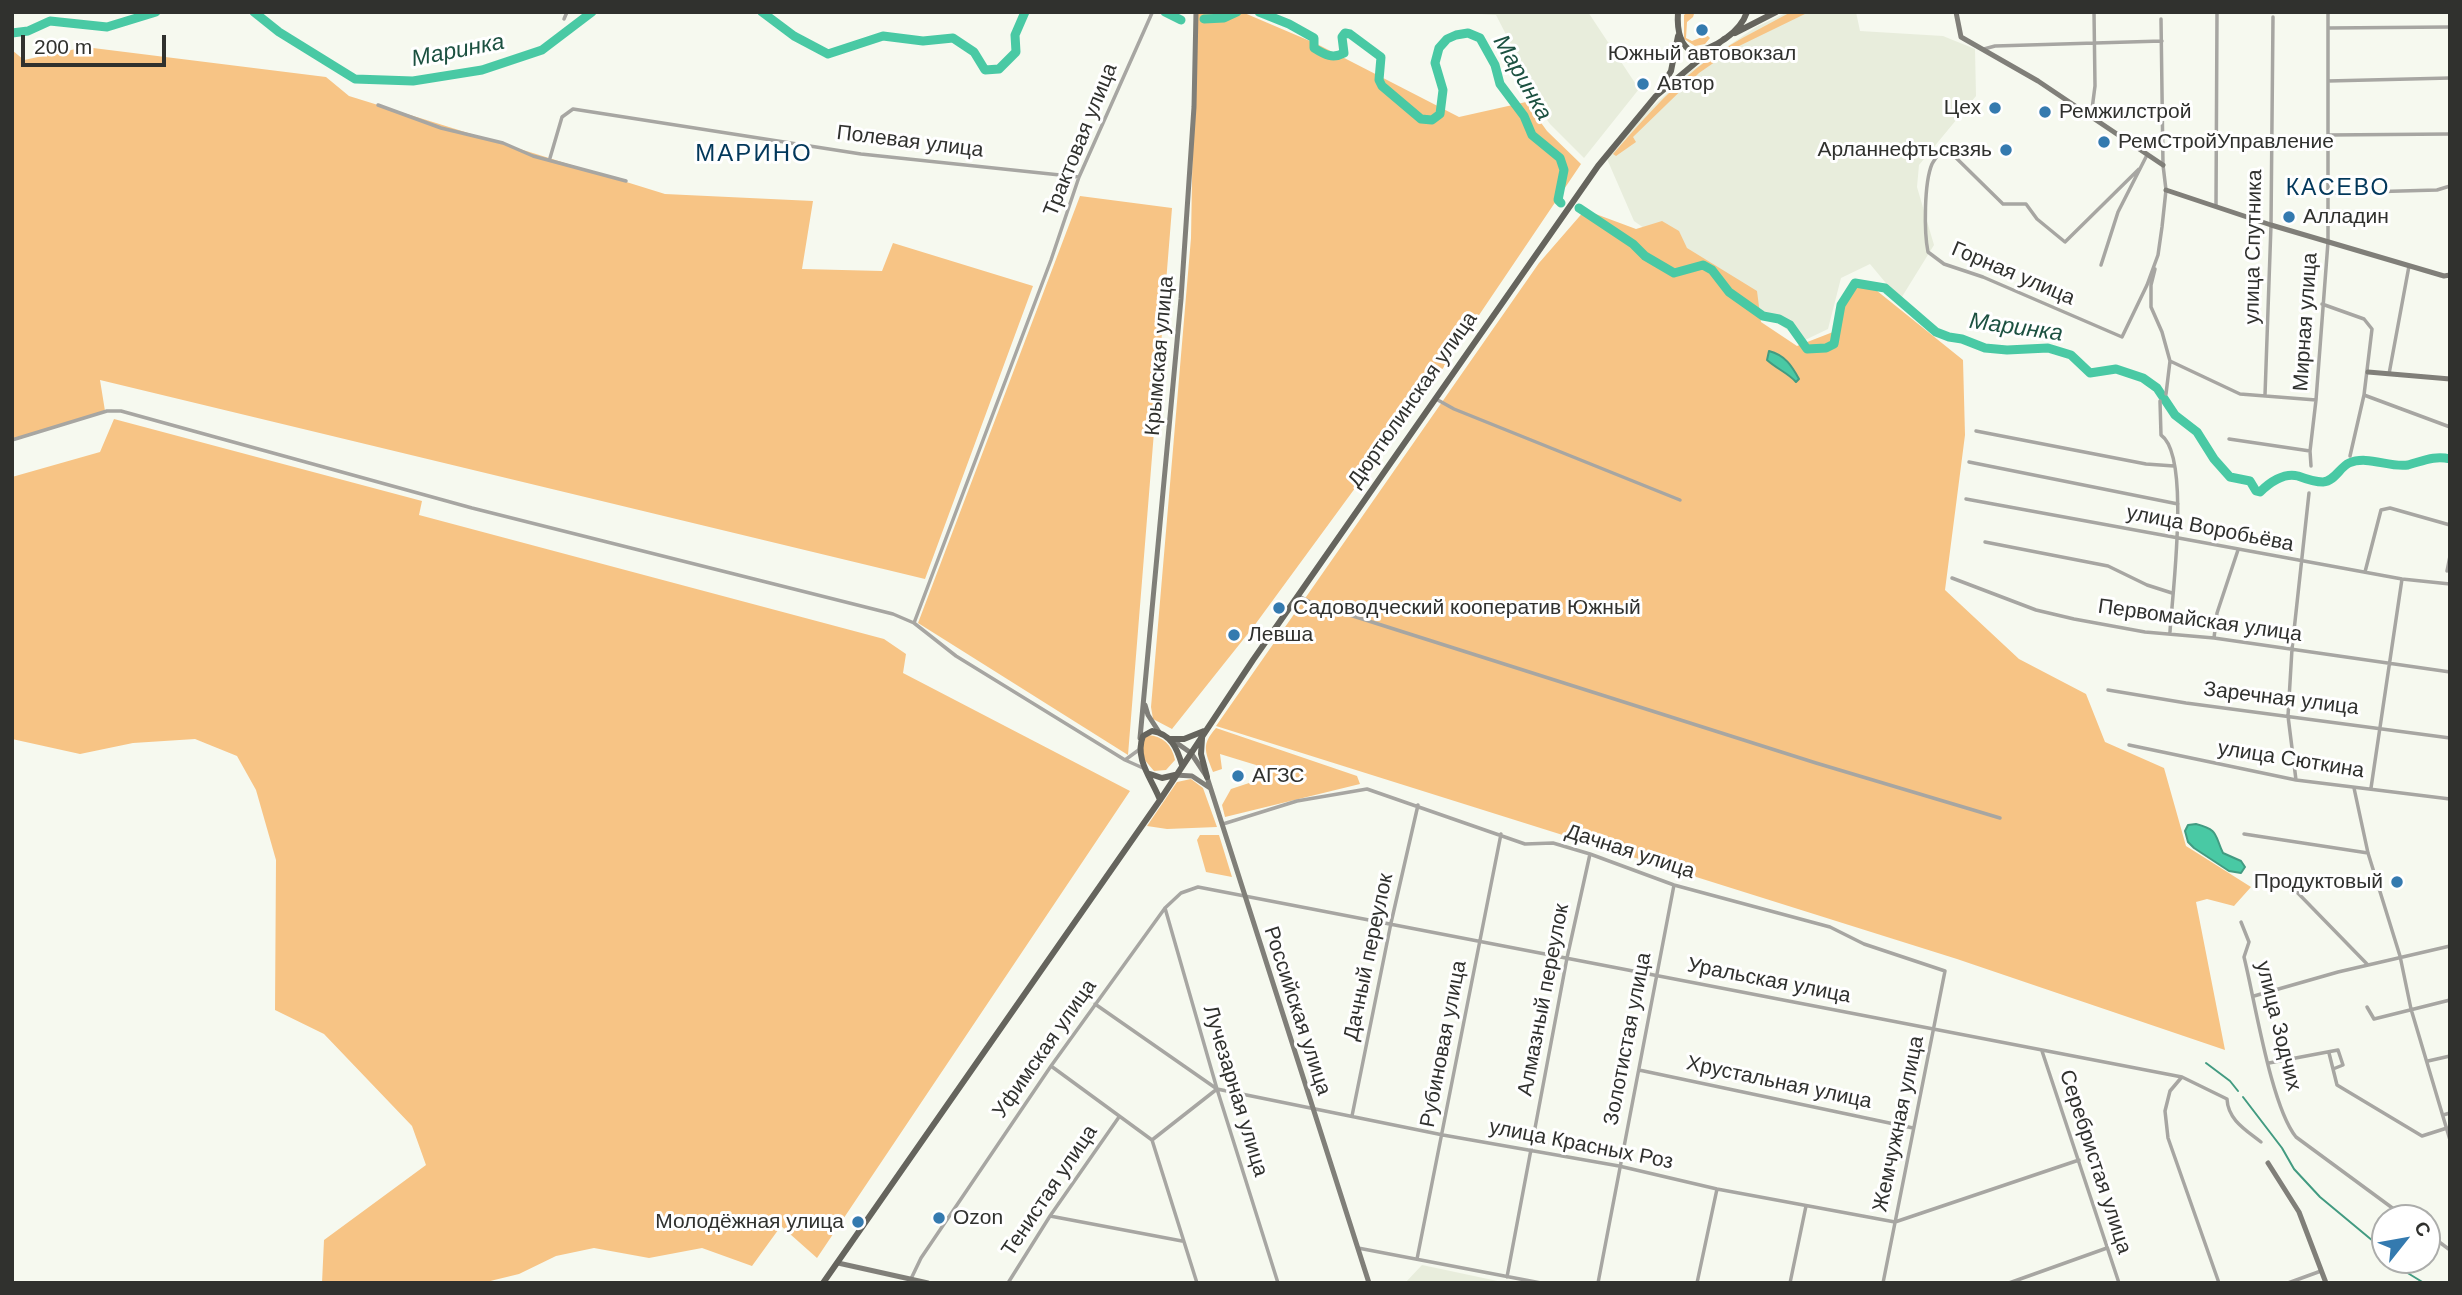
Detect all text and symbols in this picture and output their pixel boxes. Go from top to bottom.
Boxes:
scale bar [24,21,170,65]
marker: Южный автовокзал [1694,22,1710,38]
water label: Маринка [409,28,507,74]
water label: Маринка [1487,30,1557,126]
text: 200 m [34,35,92,58]
place label: Южный автовокзал [1608,41,1796,67]
street label: Трактовая улица [1039,60,1123,220]
place label: Автор [1657,71,1714,97]
marker: Автор [1635,76,1651,92]
place label: Цех [1944,95,1981,121]
place label: Ремжилстрой [2059,99,2191,125]
marker: Цех [1987,100,2003,116]
marker: Ремжилстрой [2037,104,2053,120]
street label: Полевая улица [835,120,985,164]
place label: РемСтройУправление [2118,129,2334,155]
marker: РемСтройУправление [2096,134,2112,150]
place label: Арланнефтьсвзяь [1817,137,1992,163]
district label: МАРИНО [696,140,812,168]
marker: Арланнефтьсвзяь [1998,142,2014,158]
street label: улица Спутника [2240,169,2268,325]
district label: КАСЕВО [2286,175,2390,203]
place label: Алладин [2303,204,2389,230]
marker: Алладин [2281,209,2297,225]
street label: Горная улица [1948,237,2078,311]
street label: Мирная улица [2289,252,2323,392]
street label: Крымская улица [1140,275,1180,437]
street label: Дюртюлинская улица [1343,307,1483,493]
water label: Маринка [1967,308,2065,348]
street label: улица Воробьёва [2124,500,2296,558]
street label: Первомайская улица [2096,594,2304,648]
place label: Садоводческий кооператив Южный [1293,595,1641,621]
marker: Садоводческий кооператив Южный [1271,600,1287,616]
place label: Левша [1248,622,1313,648]
marker: Левша [1226,627,1242,643]
street label: Заречная улица [2202,677,2360,721]
street label: улица Сюткина [2216,736,2366,784]
place label: АГЗС [1252,763,1305,789]
marker: АГЗС [1230,768,1246,784]
street label: Дачная улица [1562,819,1698,885]
place label: Продуктовый [2254,869,2383,895]
street label: Дачный переулок [1339,871,1399,1043]
marker: Продуктовый [2389,874,2405,890]
street label: Алмазный переулок [1513,902,1575,1098]
street label: Российская улица [1258,923,1336,1099]
street label: Золотистая улица [1599,950,1657,1128]
street label: Уральская улица [1685,953,1853,1009]
street label: Рубиновая улица [1415,958,1473,1130]
street label: улица Зодчих [2250,958,2306,1094]
street label: Уфимская улица [988,975,1102,1123]
street label: Лучезарная улица [1197,1002,1273,1180]
street label: Жемчужная улица [1868,1034,1930,1214]
street label: Хрустальная улица [1684,1051,1874,1115]
street label: Серебристая улица [2053,1067,2137,1257]
street label: улица Красных Роз [1487,1115,1675,1175]
street label: Тенистая улица [997,1120,1103,1262]
north arrow [2371,1204,2441,1274]
place label: Ozon [953,1205,1003,1231]
place label: Молодёжная улица [655,1209,844,1235]
marker: Ozon [931,1210,947,1226]
marker: Молодёжная улица [850,1214,866,1230]
text: С [2410,1218,2435,1240]

